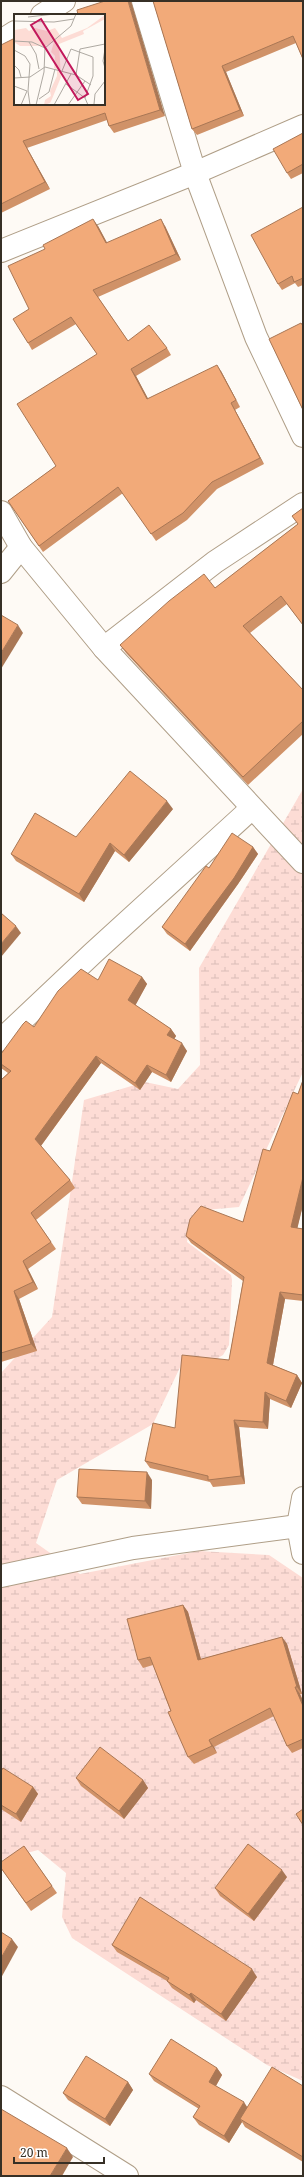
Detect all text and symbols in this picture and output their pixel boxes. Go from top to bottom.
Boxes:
inset map [14,14,105,105]
scale bar [14,2139,104,2165]
text: 20 m [20,2144,48,2161]

